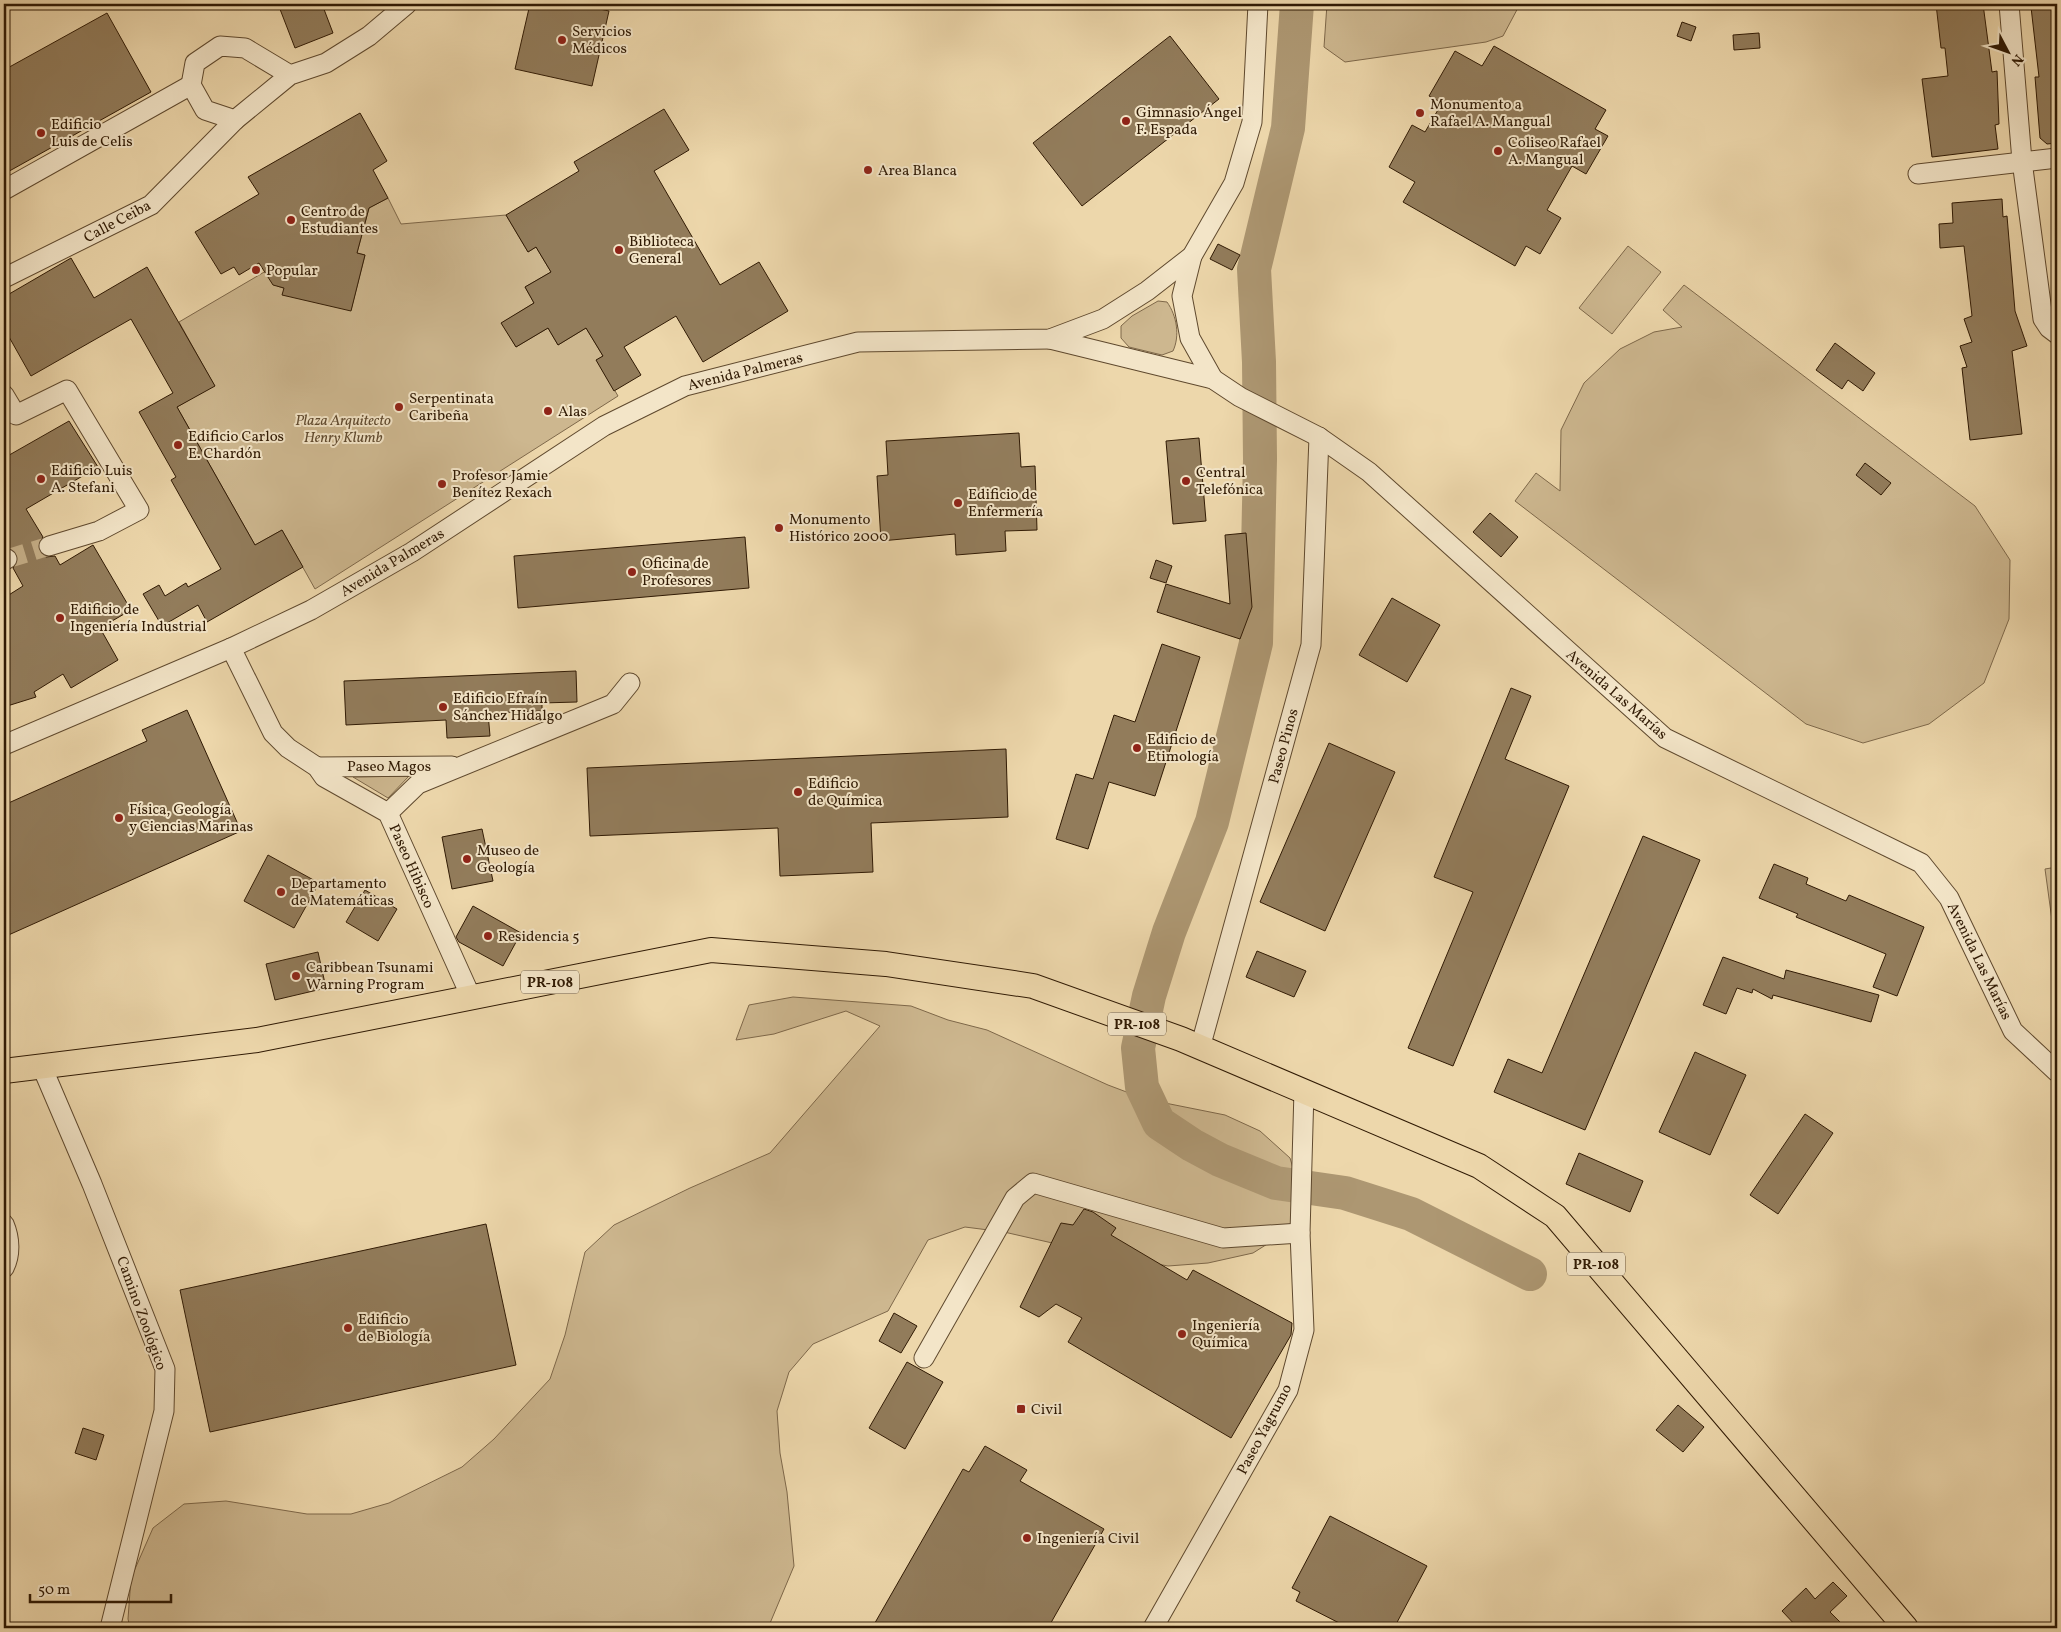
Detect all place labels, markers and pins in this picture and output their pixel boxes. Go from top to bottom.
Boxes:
place label: Servicios Médicos [572,22,632,60]
marker: Servicios Médicos [556,34,568,46]
place label: Monumento a Rafael A. Mangual [1430,95,1551,133]
place label: Gimnasio Ángel F. Espada [1136,103,1242,141]
marker: Monumento a Rafael A. Mangual [1414,107,1426,119]
place label: Edificio Luis de Celis [51,115,133,153]
marker: Gimnasio Ángel F. Espada [1120,115,1132,127]
marker: Edificio Luis de Celis [35,127,47,139]
place label: Coliseo Rafael A. Mangual [1508,133,1601,171]
marker: Coliseo Rafael A. Mangual [1492,145,1504,157]
place label: Area Blanca [878,161,957,182]
marker: Area Blanca [862,164,874,176]
place label: Centro de Estudiantes [301,202,378,240]
marker: Centro de Estudiantes [285,214,297,226]
place label: Biblioteca General [629,232,694,270]
marker: Biblioteca General [613,244,625,256]
place label: Popular [266,261,318,282]
marker: Popular [250,264,262,276]
place label: Serpentinata Caribeña [409,389,494,427]
marker: Serpentinata Caribeña [393,401,405,413]
place label: Alas [558,402,587,423]
marker: Alas [542,405,554,417]
place label: Edificio Carlos E. Chardón [188,427,284,465]
marker: Edificio Carlos E. Chardón [172,439,184,451]
place label: Edificio Luis A. Stefani [51,461,132,499]
place label: Central Telefónica [1196,463,1263,501]
place label: Profesor Jamie Benítez Rexach [452,466,552,504]
marker: Edificio Luis A. Stefani [35,473,47,485]
marker: Central Telefónica [1180,475,1192,487]
marker: Profesor Jamie Benítez Rexach [436,478,448,490]
place label: Edificio de Enfermería [968,485,1043,523]
marker: Edificio de Enfermería [952,497,964,509]
place label: Monumento Histórico 2000 [789,510,888,548]
marker: Monumento Histórico 2000 [773,522,785,534]
place label: Oficina de Profesores [642,554,711,592]
marker: Oficina de Profesores [626,566,638,578]
place label: Edificio de Ingeniería Industrial [70,600,207,638]
marker: Edificio de Ingeniería Industrial [54,612,66,624]
place label: Edificio Efraín Sánchez Hidalgo [453,689,562,727]
marker: Edificio Efraín Sánchez Hidalgo [437,701,449,713]
place label: Edificio de Etimología [1147,730,1219,768]
marker: Edificio de Etimología [1131,742,1143,754]
place label: Edificio de Química [808,774,882,812]
marker: Edificio de Química [792,786,804,798]
place label: Física, Geología y Ciencias Marinas [129,800,253,838]
marker: Física, Geología y Ciencias Marinas [113,812,125,824]
place label: Museo de Geología [477,841,539,879]
marker: Museo de Geología [461,853,473,865]
place label: Departamento de Matemáticas [291,874,394,912]
marker: Departamento de Matemáticas [275,886,287,898]
place label: Residencia 5 [498,927,579,948]
marker: Residencia 5 [482,930,494,942]
place label: Caribbean Tsunami Warning Program [306,958,434,996]
marker: Caribbean Tsunami Warning Program [290,970,302,982]
place label: Edificio de Biología [358,1310,430,1348]
place label: Ingeniería Química [1192,1316,1260,1354]
marker: Edificio de Biología [342,1322,354,1334]
marker: Ingeniería Química [1176,1328,1188,1340]
place label: Civil [1031,1400,1062,1421]
marker: Civil [1015,1403,1027,1415]
place label: Ingeniería Civil [1037,1529,1139,1550]
marker: Ingeniería Civil [1021,1532,1033,1544]

